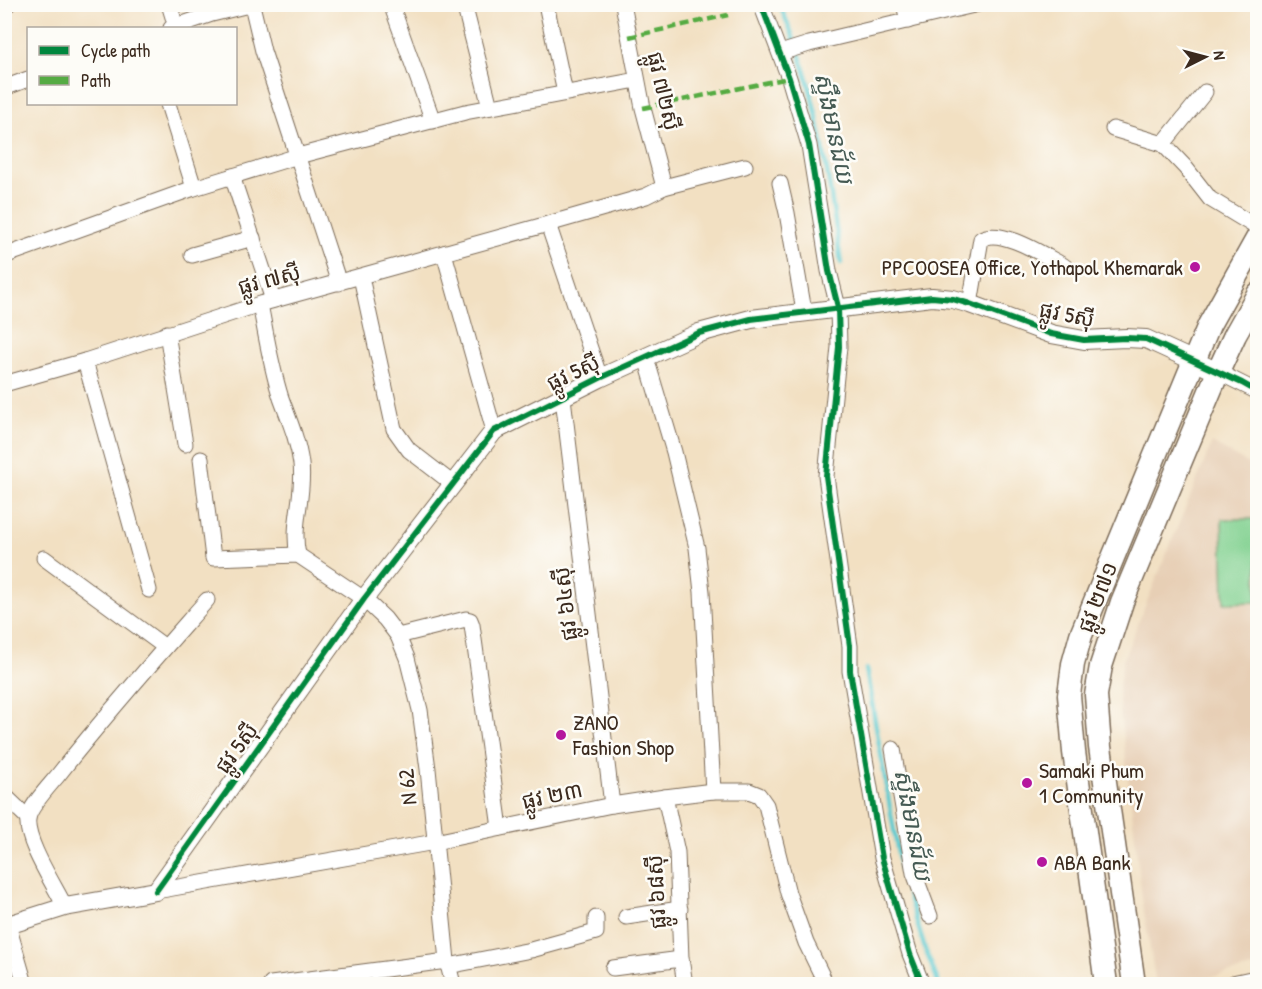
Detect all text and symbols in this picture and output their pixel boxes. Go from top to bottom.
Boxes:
legend [27,27,237,105]
north arrow [1175,27,1235,87]
text: Cycle path [81,38,151,63]
street label: ផ្លូវ ៧២ស៊ី [635,48,688,135]
text: N [1209,50,1231,61]
text: Path [81,68,111,93]
water label: ស្ទឹងមានជ័យ [808,69,863,188]
place label: PPCOOSEA Office, Yothapol Khemarak [882,252,1183,282]
street label: ផ្លូវ ៧ស៊ី [234,256,305,307]
marker: PPCOOSEA Office, Yothapol Khemarak [1188,260,1202,274]
street label: ផ្លូវ 5ស៊ី [1036,294,1097,339]
street label: ផ្លូវ 5ស៊ី [541,346,607,403]
street label: ផ្លូវ ២៧១ [1070,557,1129,639]
street label: ផ្លូវ ៦៤ស៊ី [546,564,590,643]
place label: ZANO Fashion Shop [572,707,675,762]
street label: ផ្លូវ 5ស៊ី [207,717,269,783]
marker: ZANO Fashion Shop [554,728,568,742]
place label: Samaki Phum 1 Community [1039,755,1144,810]
water label: ស្ទឹងមានជ័យ [887,766,941,885]
street label: N 62 [390,767,424,806]
street label: ផ្លូវ ២៣ [519,774,586,821]
marker: Samaki Phum 1 Community [1020,776,1034,790]
place label: ABA Bank [1054,847,1131,877]
street label: ផ្លូវ ៦៨ស៊ី [639,854,678,930]
marker: ABA Bank [1035,855,1049,869]

